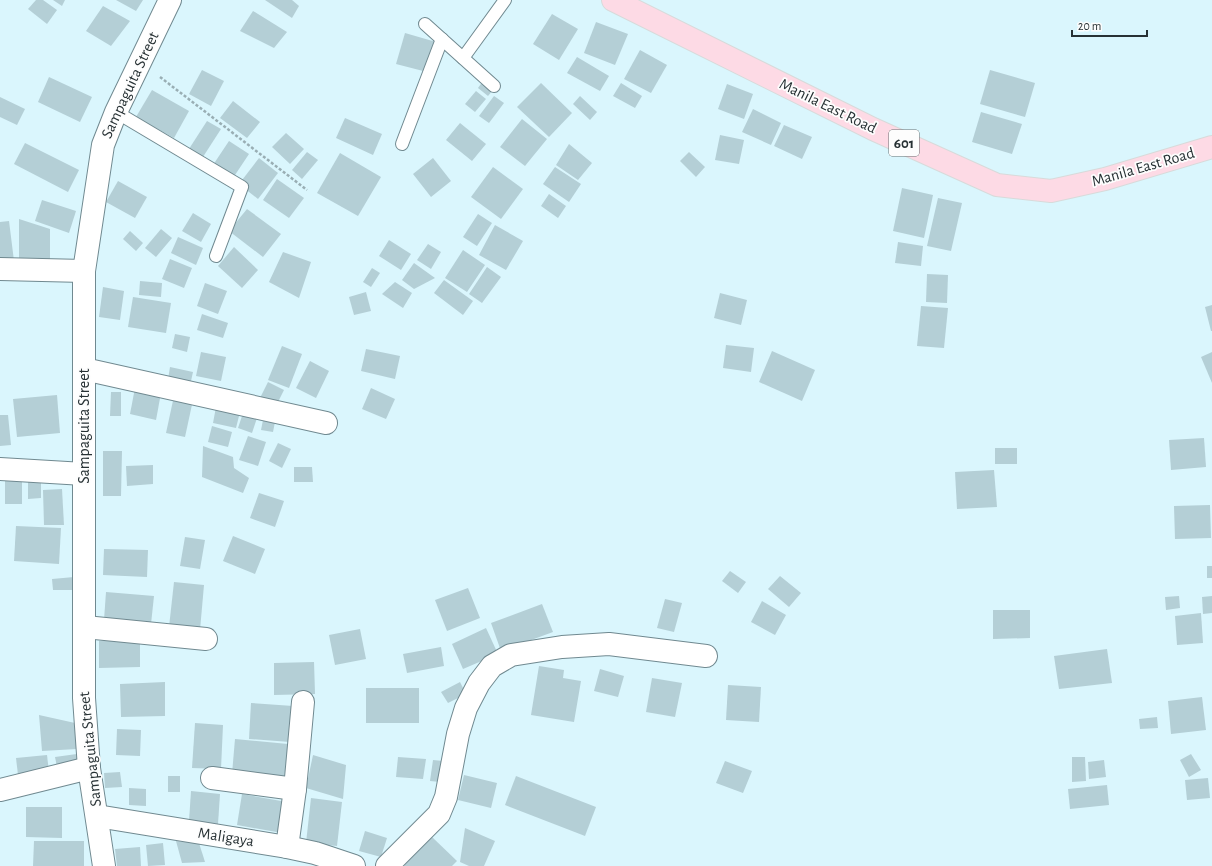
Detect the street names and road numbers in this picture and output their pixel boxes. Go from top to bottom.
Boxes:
street label: Sampaguita Street [98,29,162,141]
street label: Manila East Road [777,76,879,136]
road number: 601 [889,130,919,156]
street label: Manila East Road [1090,145,1196,189]
street label: Sampaguita Street [76,368,92,484]
street label: Sampaguita Street [76,691,104,807]
street label: Maligaya [197,825,255,850]

